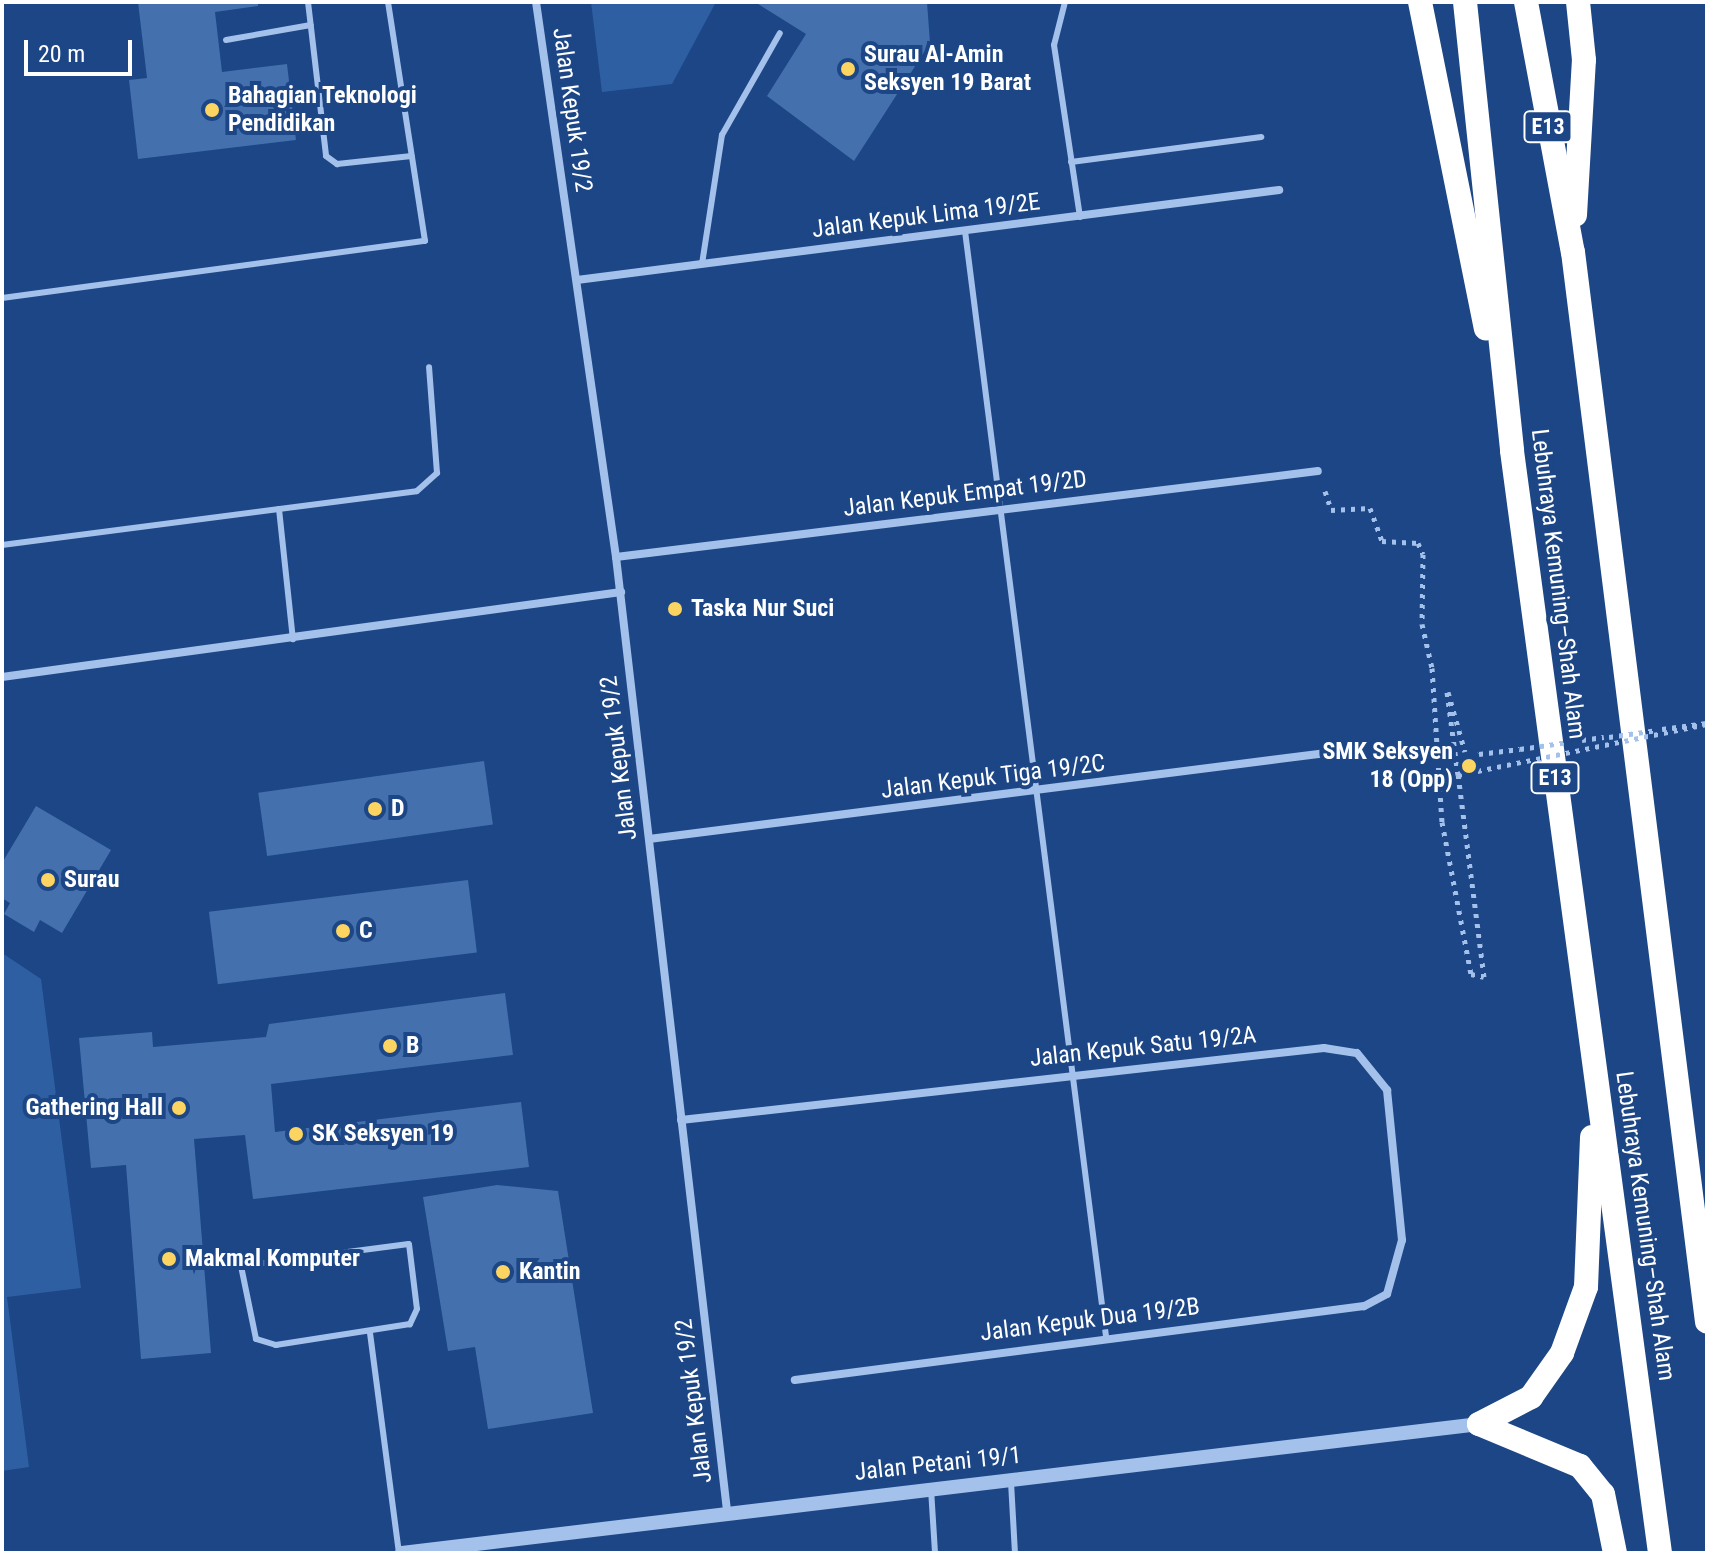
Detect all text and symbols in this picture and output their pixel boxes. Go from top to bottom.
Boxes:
scale bar [28,24,136,74]
street label: Jalan Kepuk 19/2 [546,26,598,194]
text: 20 m [38,40,85,68]
place label: Surau Al-Amin Seksyen 19 Barat [864,41,1031,97]
marker: Surau Al-Amin Seksyen 19 Barat [839,60,857,78]
place label: Bahagian Teknologi Pendidikan [228,82,417,138]
marker: Bahagian Teknologi Pendidikan [203,101,221,119]
road number: E13 [1522,109,1574,145]
street label: Jalan Kepuk Lima 19/2E [810,188,1042,244]
street label: Lebuhraya Kemuning–Shah Alam [1525,427,1591,741]
street label: Jalan Kepuk Empat 19/2D [842,465,1088,523]
place label: Taska Nur Suci [691,595,834,623]
marker: Taska Nur Suci [666,600,684,618]
street label: Jalan Kepuk 19/2 [595,674,643,842]
place label: SMK Seksyen 18 (Opp) [1322,738,1453,794]
street label: Jalan Kepuk Tiga 19/2C [879,749,1107,805]
marker: SMK Seksyen 18 (Opp) [1460,757,1478,775]
road number: E13 [1529,760,1581,796]
place label: D [391,795,405,823]
marker: D [366,800,384,818]
place label: Surau [64,866,119,894]
marker: Surau [39,871,57,889]
place label: C [359,917,373,945]
marker: C [334,922,352,940]
street label: Jalan Kepuk Satu 19/2A [1028,1021,1258,1073]
place label: B [406,1032,419,1060]
marker: B [381,1037,399,1055]
street label: Lebuhraya Kemuning–Shah Alam [1609,1069,1681,1383]
place label: Gathering Hall [25,1094,163,1122]
marker: Gathering Hall [170,1099,188,1117]
place label: SK Seksyen 19 [312,1120,454,1148]
marker: SK Seksyen 19 [287,1125,305,1143]
place label: Makmal Komputer [185,1245,360,1273]
marker: Makmal Komputer [160,1250,178,1268]
place label: Kantin [519,1258,581,1286]
marker: Kantin [494,1263,512,1281]
street label: Jalan Kepuk Dua 19/2B [979,1292,1201,1348]
street label: Jalan Kepuk 19/2 [670,1317,718,1485]
street label: Jalan Petani 19/1 [853,1441,1023,1487]

